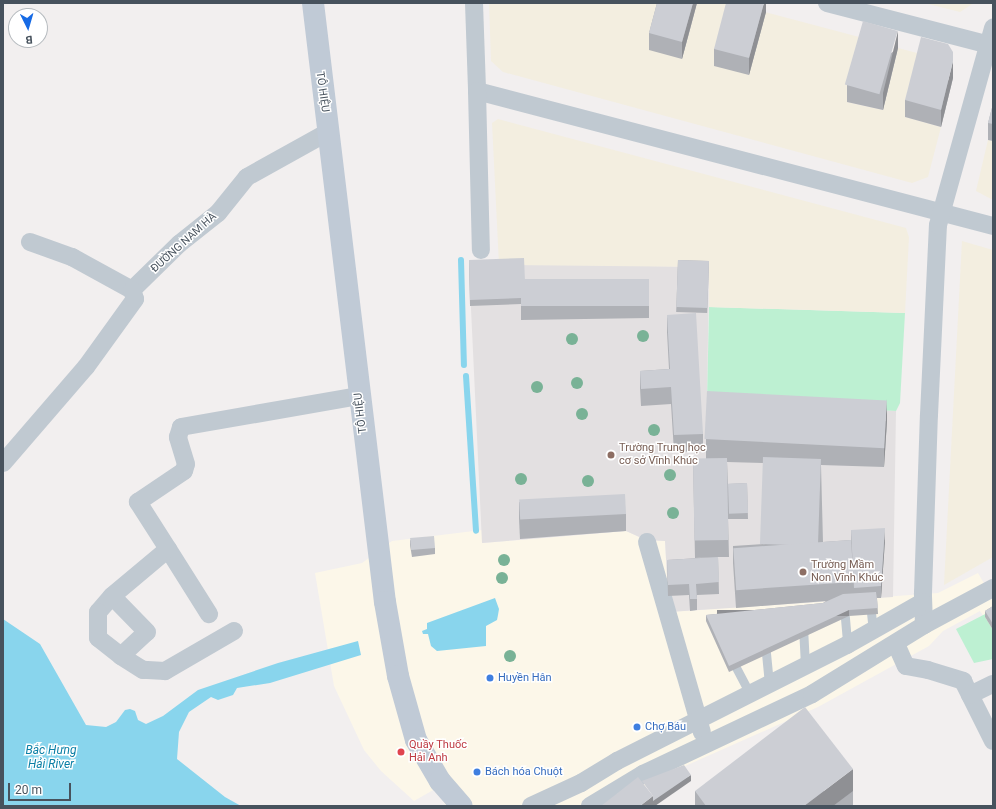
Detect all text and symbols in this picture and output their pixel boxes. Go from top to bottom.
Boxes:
north arrow [8,8,48,48]
text: B [25,33,33,46]
street label: TÔ HIỆU [313,71,331,113]
street label: ĐƯỜNG NAM HÀ [149,210,219,276]
street label: TÔ HIỆU [352,392,370,434]
place label: Trường Trung học cơ sở Vĩnh Khúc [619,442,706,468]
marker: Trường Trung học cơ sở Vĩnh Khúc [606,450,616,460]
place label: Trường Mầm Non Vĩnh Khúc [811,559,883,585]
marker: Trường Mầm Non Vĩnh Khúc [798,567,808,577]
place label: Huyền Hân [498,671,552,685]
marker: Huyền Hân [485,673,495,683]
place label: Chợ Báu [645,720,686,734]
marker: Chợ Báu [632,722,642,732]
place label: Quầy Thuốc Hải Anh [409,739,467,765]
water label: Bắc Hưng Hải River [25,744,77,772]
marker: Quầy Thuốc Hải Anh [396,747,406,757]
place label: Bách hóa Chuột [485,765,563,779]
marker: Bách hóa Chuột [472,767,482,777]
scale bar [10,775,73,801]
text: 20 m [15,783,42,797]

